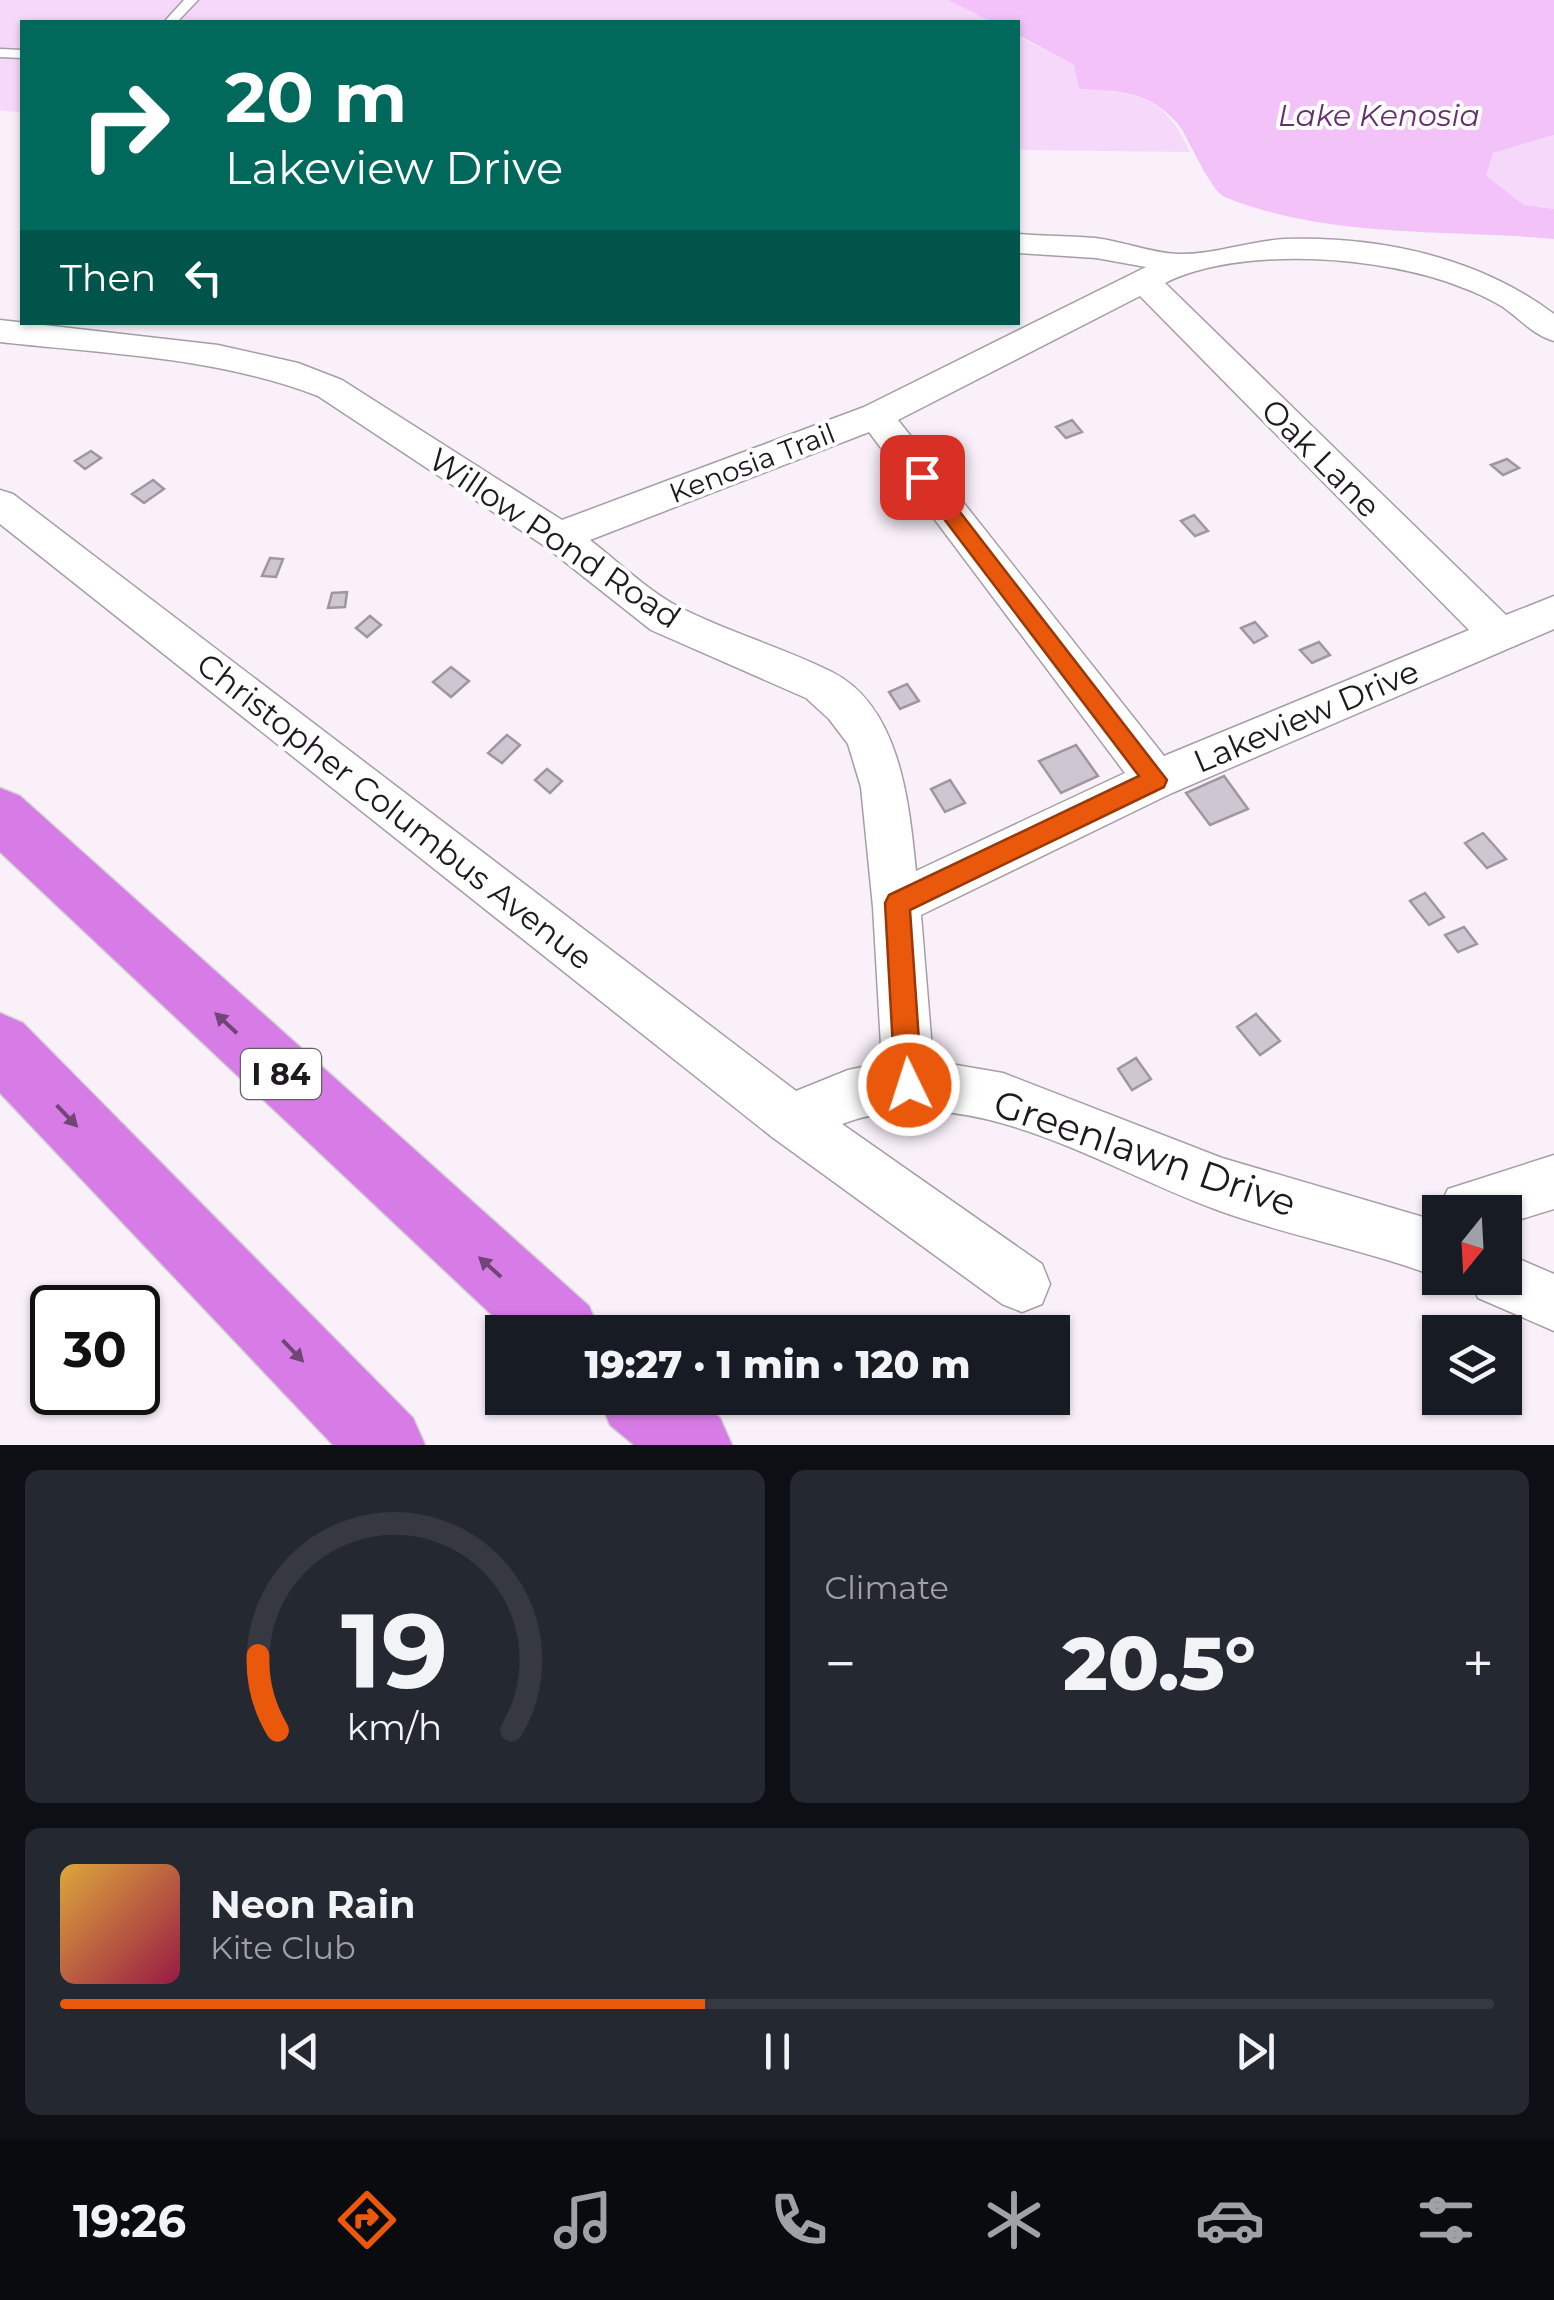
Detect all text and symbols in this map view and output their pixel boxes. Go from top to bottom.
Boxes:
text: 20 m [225,54,407,140]
icon: right [60,60,190,190]
water label: Lake Kenosia [1278,97,1480,134]
text: Lakeview Drive [225,140,563,195]
icon: left [176,250,231,305]
text: Then [60,254,156,301]
street label: Oak Lane [1253,390,1389,526]
street label: Kenosia Trail [664,416,840,510]
pin [880,435,965,520]
street label: Willow Pond Road [422,439,688,637]
icon: arrive [895,450,950,505]
street label: Christopher Columbus Avenue [189,644,601,978]
street label: Lakeview Drive [1188,651,1424,781]
one-way arrow [214,1012,238,1035]
position arrow [857,1033,961,1137]
road number: I 84 [241,1049,321,1099]
street label: Greenlawn Drive [988,1079,1302,1227]
one-way arrow [55,1104,79,1128]
north arrow [1422,1195,1522,1295]
map controls [1422,1195,1522,1415]
one-way arrow [478,1257,503,1279]
speed limit sign: 30 [30,1285,160,1415]
button: layers [1422,1315,1522,1415]
one-way arrow [280,1338,304,1362]
text: 19:27 · 1 min · 120 m [585,1341,970,1388]
text: Climate [825,1568,949,1607]
text: 19 [341,1587,448,1714]
text: 20.5° [1063,1617,1256,1709]
text: − [825,1630,856,1697]
text: + [1462,1630,1494,1697]
text: km/h [347,1705,442,1749]
text: Neon Rain [210,1881,415,1928]
text: Kite Club [210,1928,356,1967]
icon: previous [272,2024,327,2079]
icon: pause [750,2024,805,2079]
icon: next [1228,2024,1283,2079]
icon: directions [332,2185,402,2255]
icon: music [548,2185,618,2255]
icon: phone [764,2185,834,2255]
icon: climate [979,2185,1049,2255]
icon: car [1195,2185,1265,2255]
icon: filters [1411,2185,1481,2255]
text: 19:26 [73,2193,186,2248]

